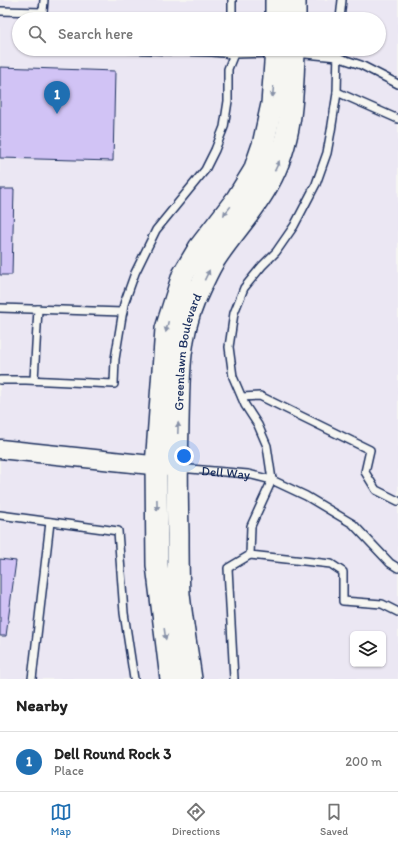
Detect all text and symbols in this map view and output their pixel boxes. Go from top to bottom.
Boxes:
search box [12,12,386,56]
icon: search [26,23,48,45]
text: Search here [58,25,133,43]
pin: 1 [44,81,70,114]
one-way arrow [270,86,277,98]
one-way arrow [274,160,280,172]
one-way arrow [223,205,231,216]
one-way arrow [204,269,210,281]
street label: Greenlawn Boulevard [171,291,205,411]
one-way arrow [163,321,169,333]
one-way arrow [175,421,181,434]
your location [174,446,194,466]
street label: Dell Way [201,463,251,482]
one-way arrow [154,499,160,512]
one-way arrow [162,628,168,641]
map controls [350,631,386,667]
button: layers [350,631,386,667]
text: Nearby [16,695,68,715]
text: Dell Round Rock 3 [54,745,171,763]
text: 1 [26,754,32,769]
text: 200 m [345,754,382,769]
text: Place [54,763,84,778]
tab: Map [50,801,72,838]
tab: Directions [172,801,220,838]
tab: Saved [320,801,348,838]

